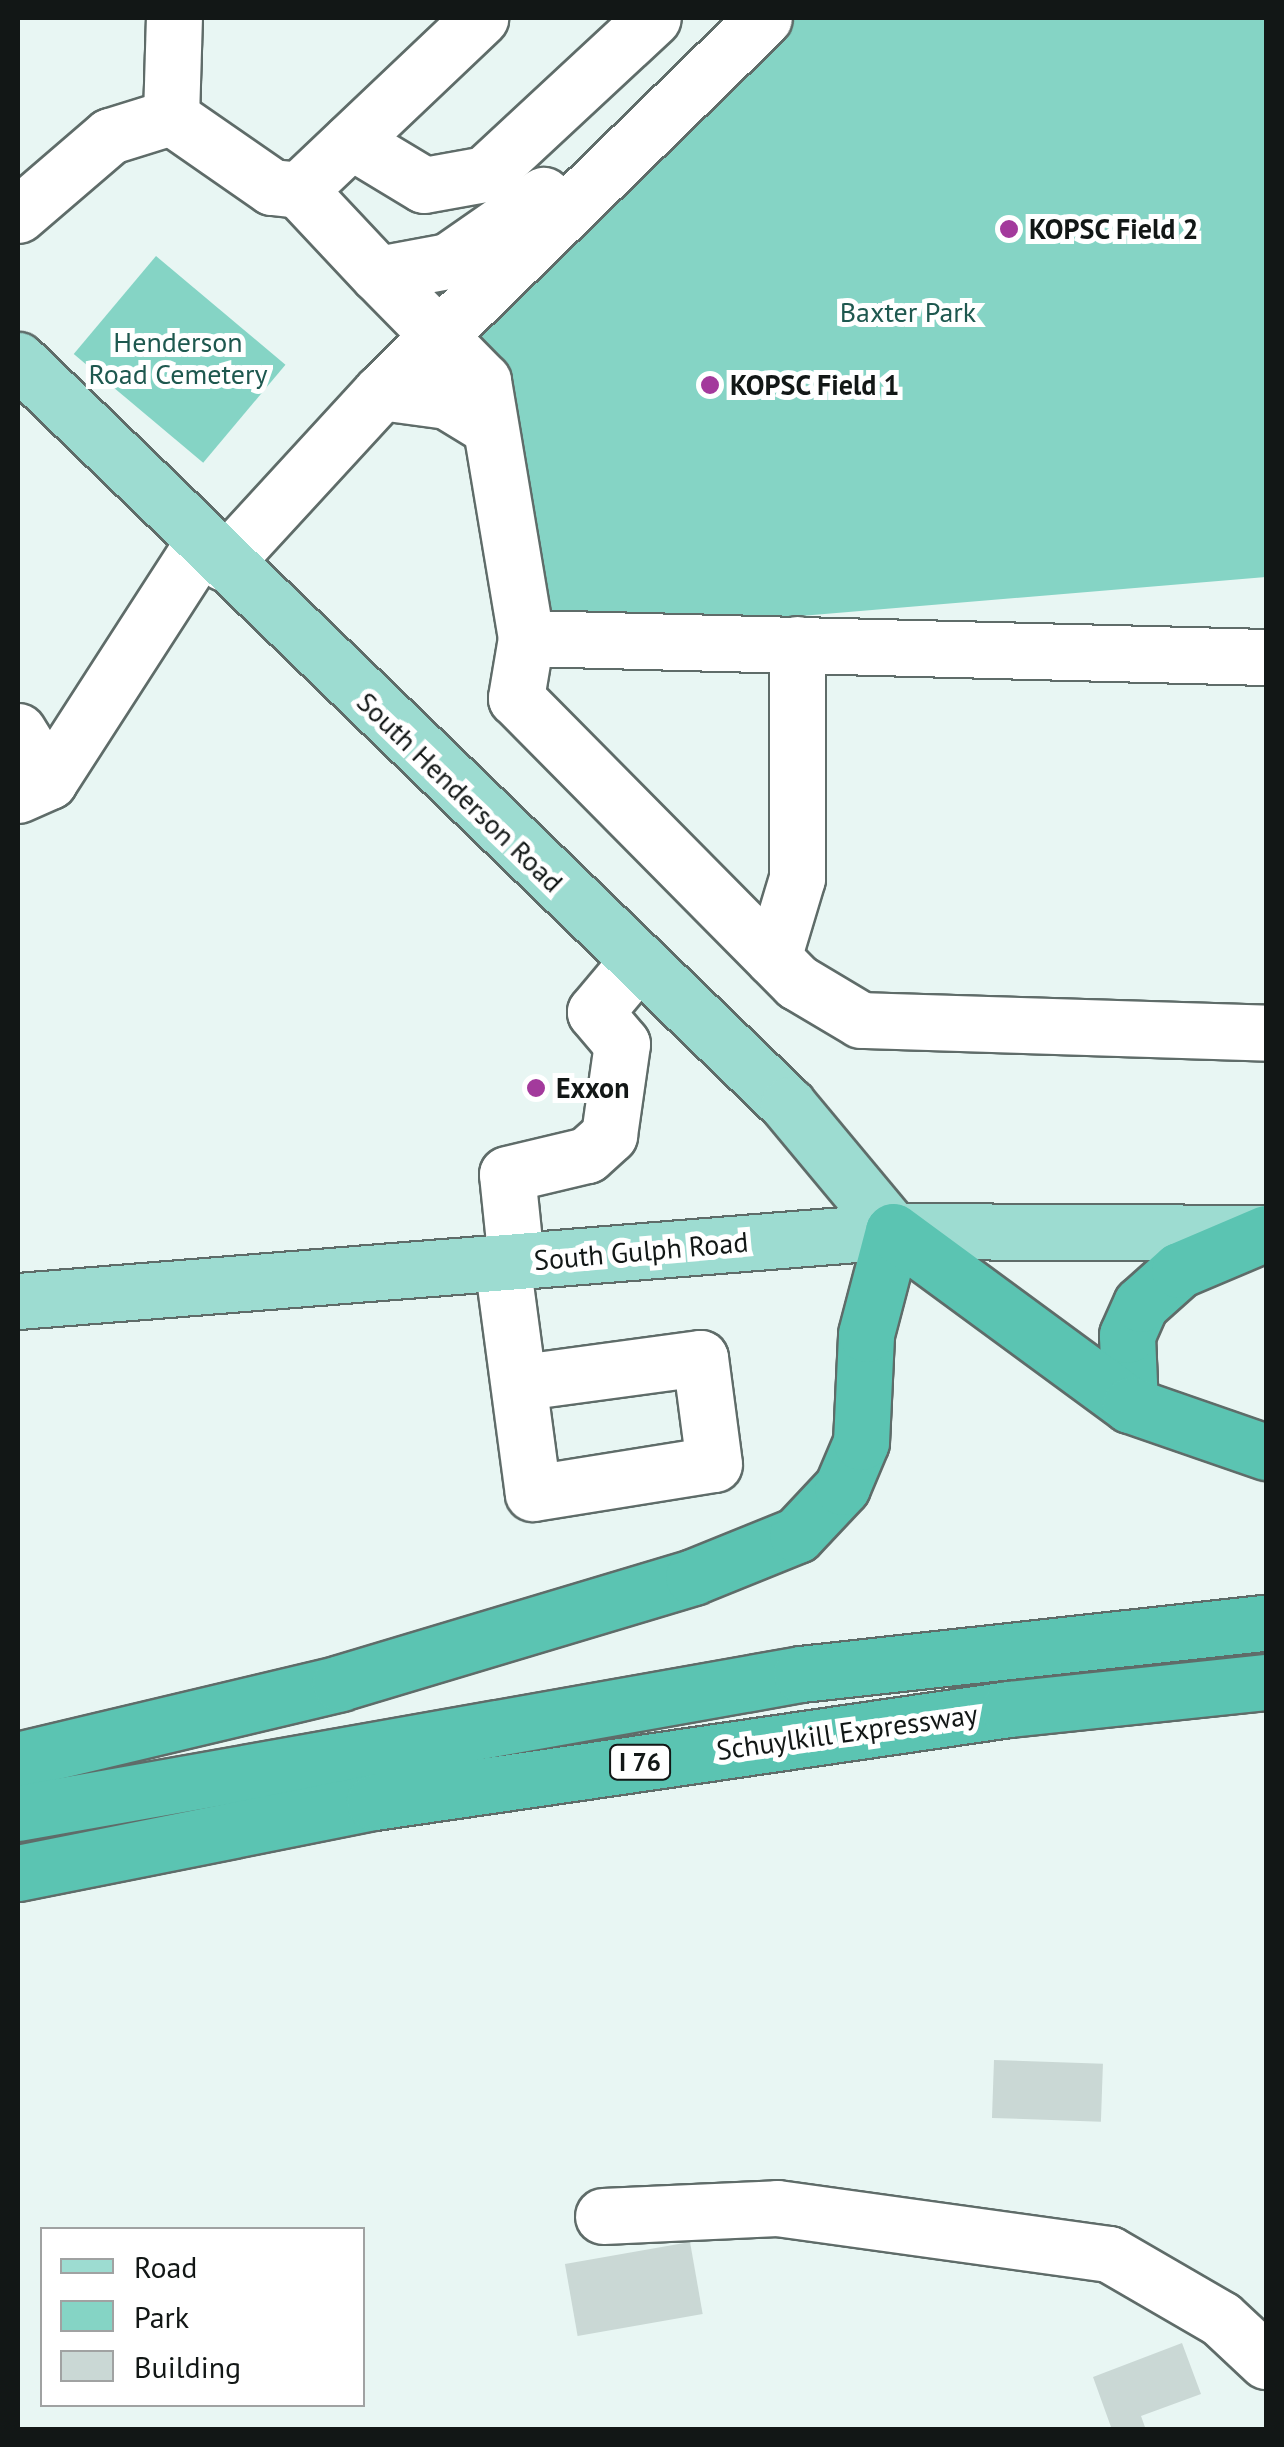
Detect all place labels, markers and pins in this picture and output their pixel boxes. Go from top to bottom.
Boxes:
place label: KOPSC Field 2 [1029,212,1199,246]
marker: KOPSC Field 2 [998,218,1020,240]
place label: KOPSC Field 1 [730,368,900,402]
marker: KOPSC Field 1 [699,374,721,396]
place label: Exxon [556,1071,629,1105]
marker: Exxon [525,1077,547,1099]

